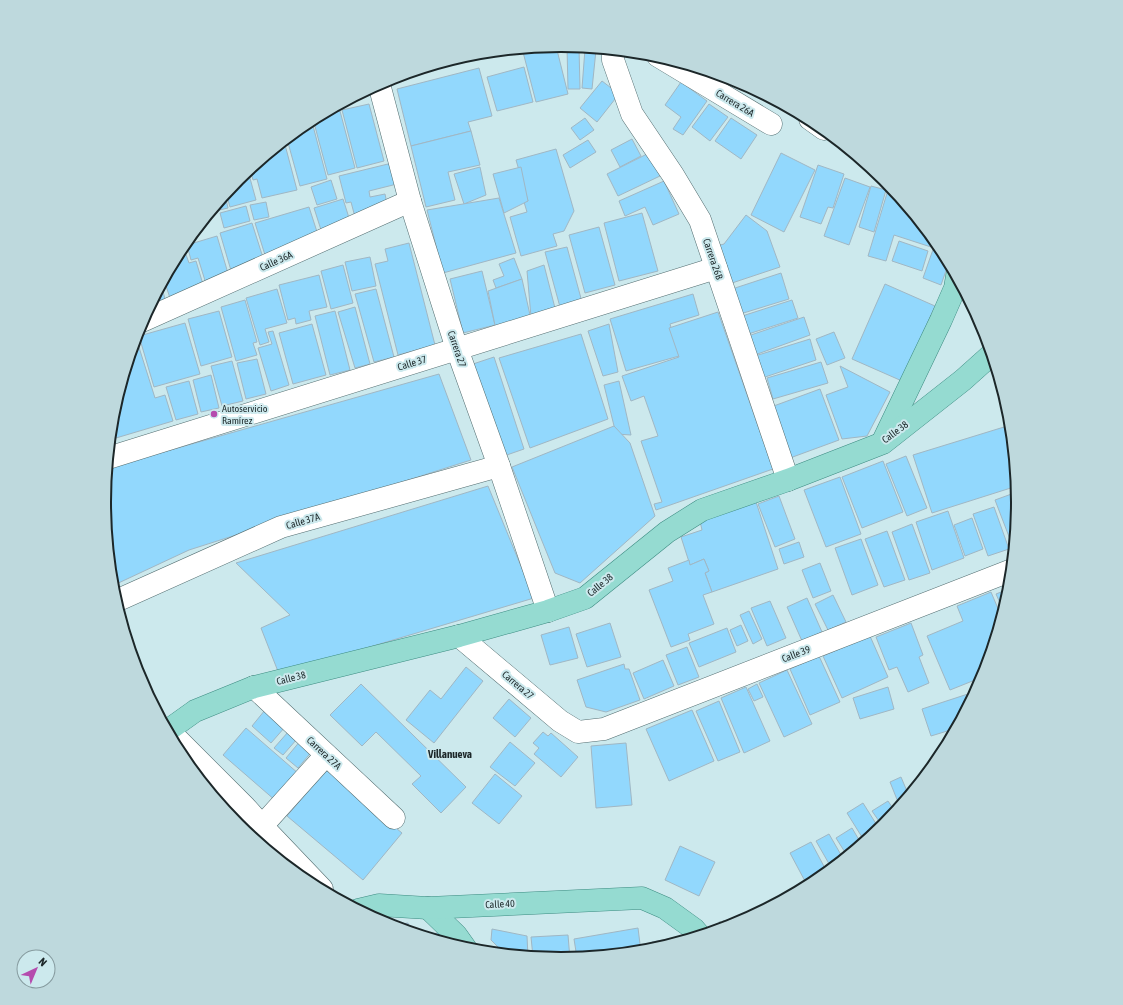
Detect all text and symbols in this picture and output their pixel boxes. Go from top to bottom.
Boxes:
street label: Carrera 26A [714,87,756,119]
street label: Carrera 26B [701,237,725,281]
street label: Calle 36A [258,249,294,273]
street label: Carrera 27 [446,329,468,369]
street label: Calle 37 [396,353,428,373]
place label: Autoservicio Ramírez [222,403,268,426]
marker: Autoservicio Ramírez [209,409,219,419]
street label: Calle 38 [880,419,910,445]
street label: Calle 37A [285,511,321,531]
street label: Calle 38 [585,571,615,599]
street label: Calle 39 [780,643,812,664]
street label: Calle 38 [275,669,307,687]
street label: Carrera 27 [500,669,536,702]
street label: Carrera 27A [305,734,343,772]
district label: Villanueva [427,748,472,760]
street label: Calle 40 [485,898,515,910]
north arrow [16,949,56,989]
text: N [36,955,49,968]

